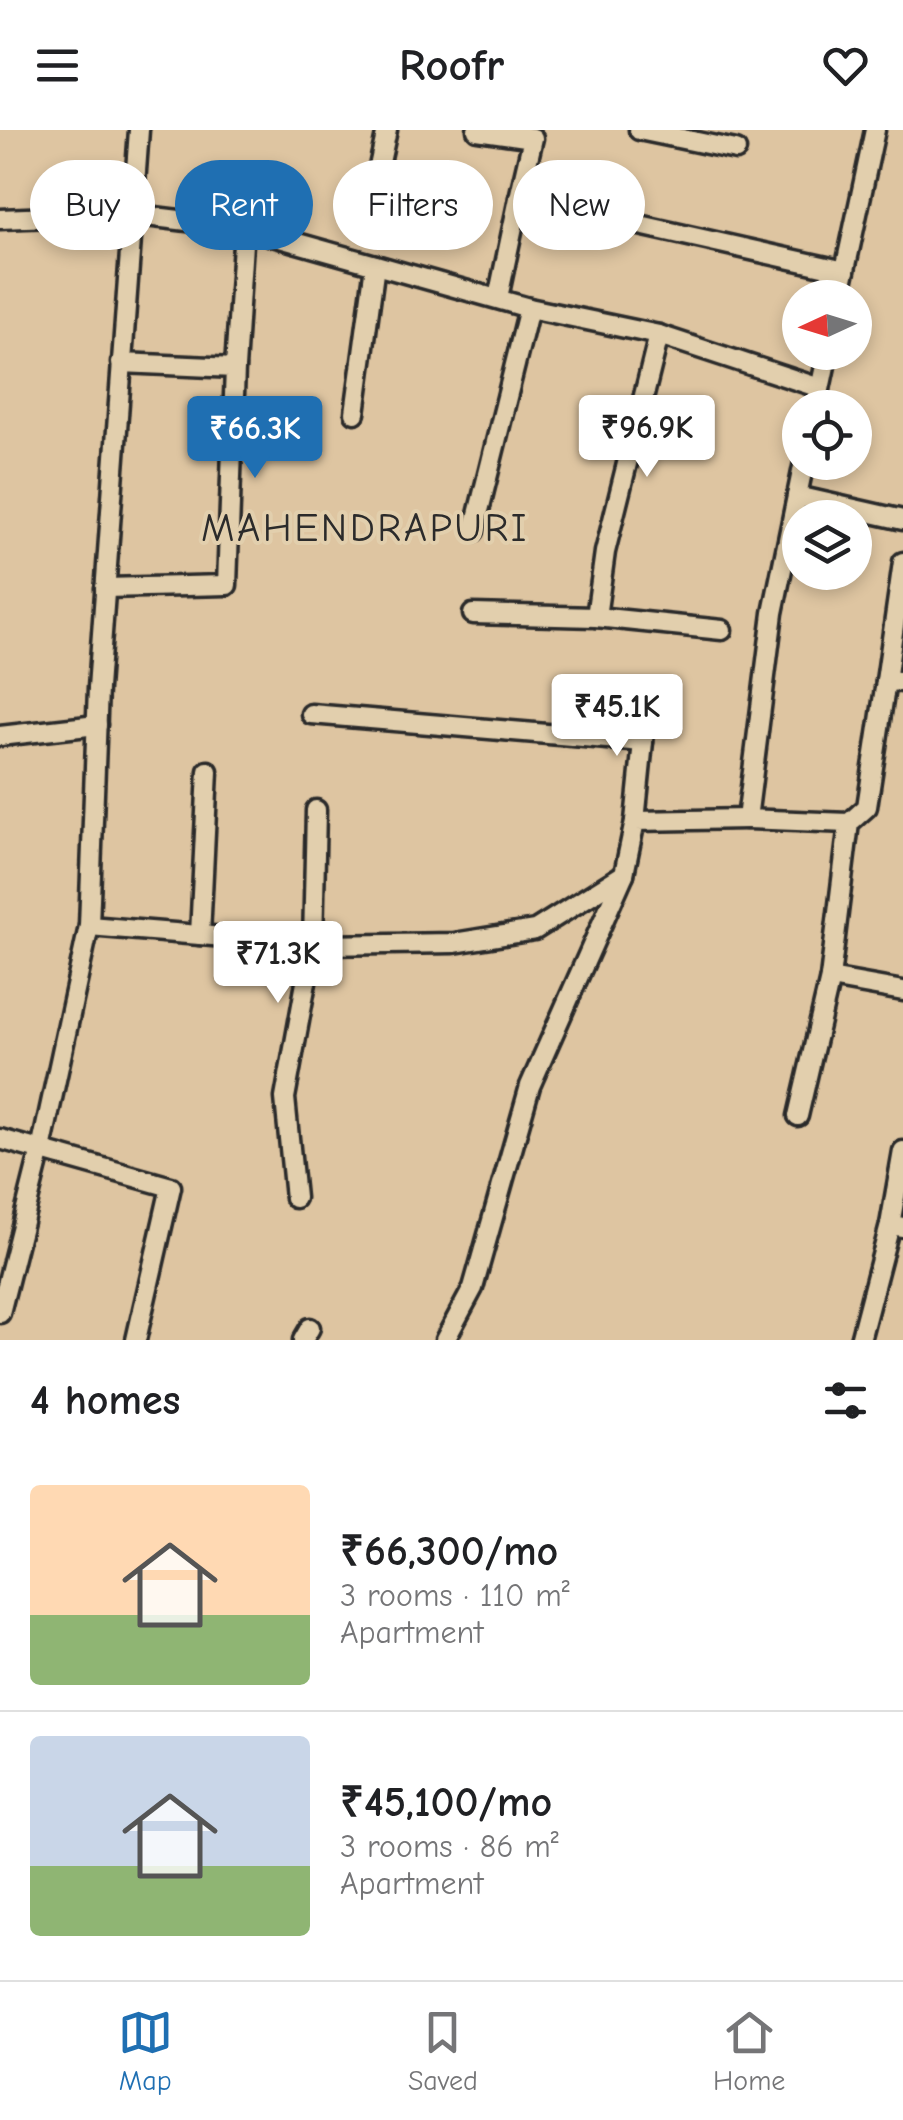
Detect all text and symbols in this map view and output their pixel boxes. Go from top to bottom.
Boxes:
icon: menu [30,38,85,93]
icon: heart [818,38,873,93]
text: Roofr [399,39,504,91]
chip: Buy [30,160,155,250]
chip: Rent [175,160,313,250]
chip: Filters [333,160,493,250]
chip: New [513,160,645,250]
north arrow [782,280,872,370]
map controls [782,280,872,590]
button: locate [782,390,872,480]
pin: ₹96.9K [566,395,728,480]
pin: ₹66.3K [174,396,336,481]
text: ₹96.9K [601,409,693,446]
text: ₹66.3K [209,410,301,447]
button: layers [782,500,872,590]
district label: MAHENDRAPURI [201,505,529,551]
pin: ₹45.1K [536,674,698,759]
text: ₹45.1K [574,688,660,725]
pin: ₹71.3K [197,921,359,1006]
text: ₹71.3K [236,935,320,972]
icon: filters [818,1373,873,1428]
text: 4 homes [30,1376,180,1425]
icon: home [110,1525,230,1645]
text: ₹66,300/mo [340,1527,558,1576]
text: 3 rooms · 110 m² [340,1577,570,1614]
text: Apartment [340,1614,483,1651]
icon: home [110,1776,230,1896]
text: ₹45,100/mo [340,1778,552,1827]
text: 3 rooms · 86 m² [340,1828,559,1865]
text: Apartment [340,1865,483,1902]
tab: Map [118,2005,173,2097]
tab: Saved [408,2005,478,2097]
tab: Home [713,2005,785,2097]

